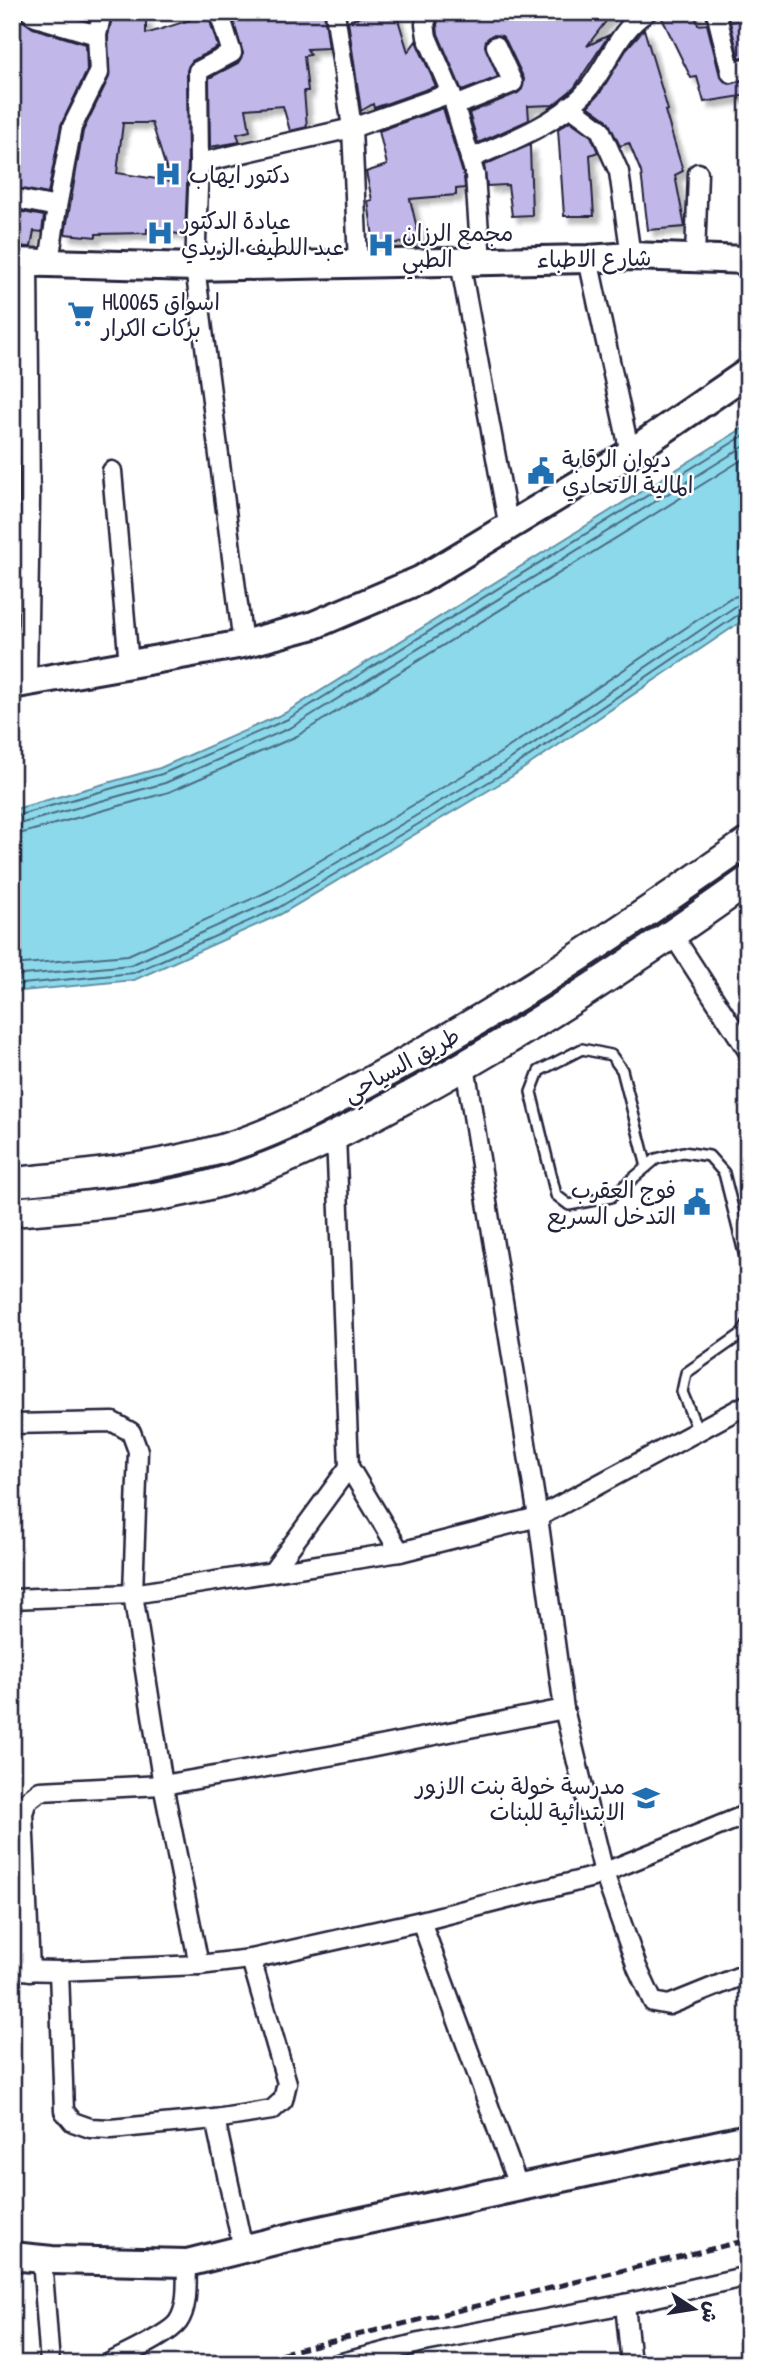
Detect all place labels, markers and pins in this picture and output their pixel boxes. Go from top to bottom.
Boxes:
hospital icon: دكتور ايهاب [153,159,183,189]
place label: دكتور ايهاب [189,159,290,190]
place label: عيادة الدكتور عبد اللطيف الزيدي [179,205,344,264]
place label: مجمع الرزان الطبي [402,217,513,280]
hospital icon: عيادة الدكتور عبد اللطيف الزيدي [145,218,175,248]
hospital icon: مجمع الرزان الطبي [366,230,396,260]
place label: Hl0065 اسواق بركات الكرار [100,286,220,343]
supermarket icon: Hl0065 اسواق بركات الكرار [66,299,96,329]
place label: ديوان الرقابة المالية الاتحادي [562,443,693,502]
public building icon: ديوان الرقابة المالية الاتحادي [526,456,556,486]
place label: فوج العقرب التدخل السريع [547,1174,676,1233]
public building icon: فوج العقرب التدخل السريع [682,1187,712,1217]
place label: مدرسة خولة بنت الازور الابتدائية للبنات [414,1770,625,1827]
school or university icon: مدرسة خولة بنت الازور الابتدائية للبنات [631,1783,661,1813]

